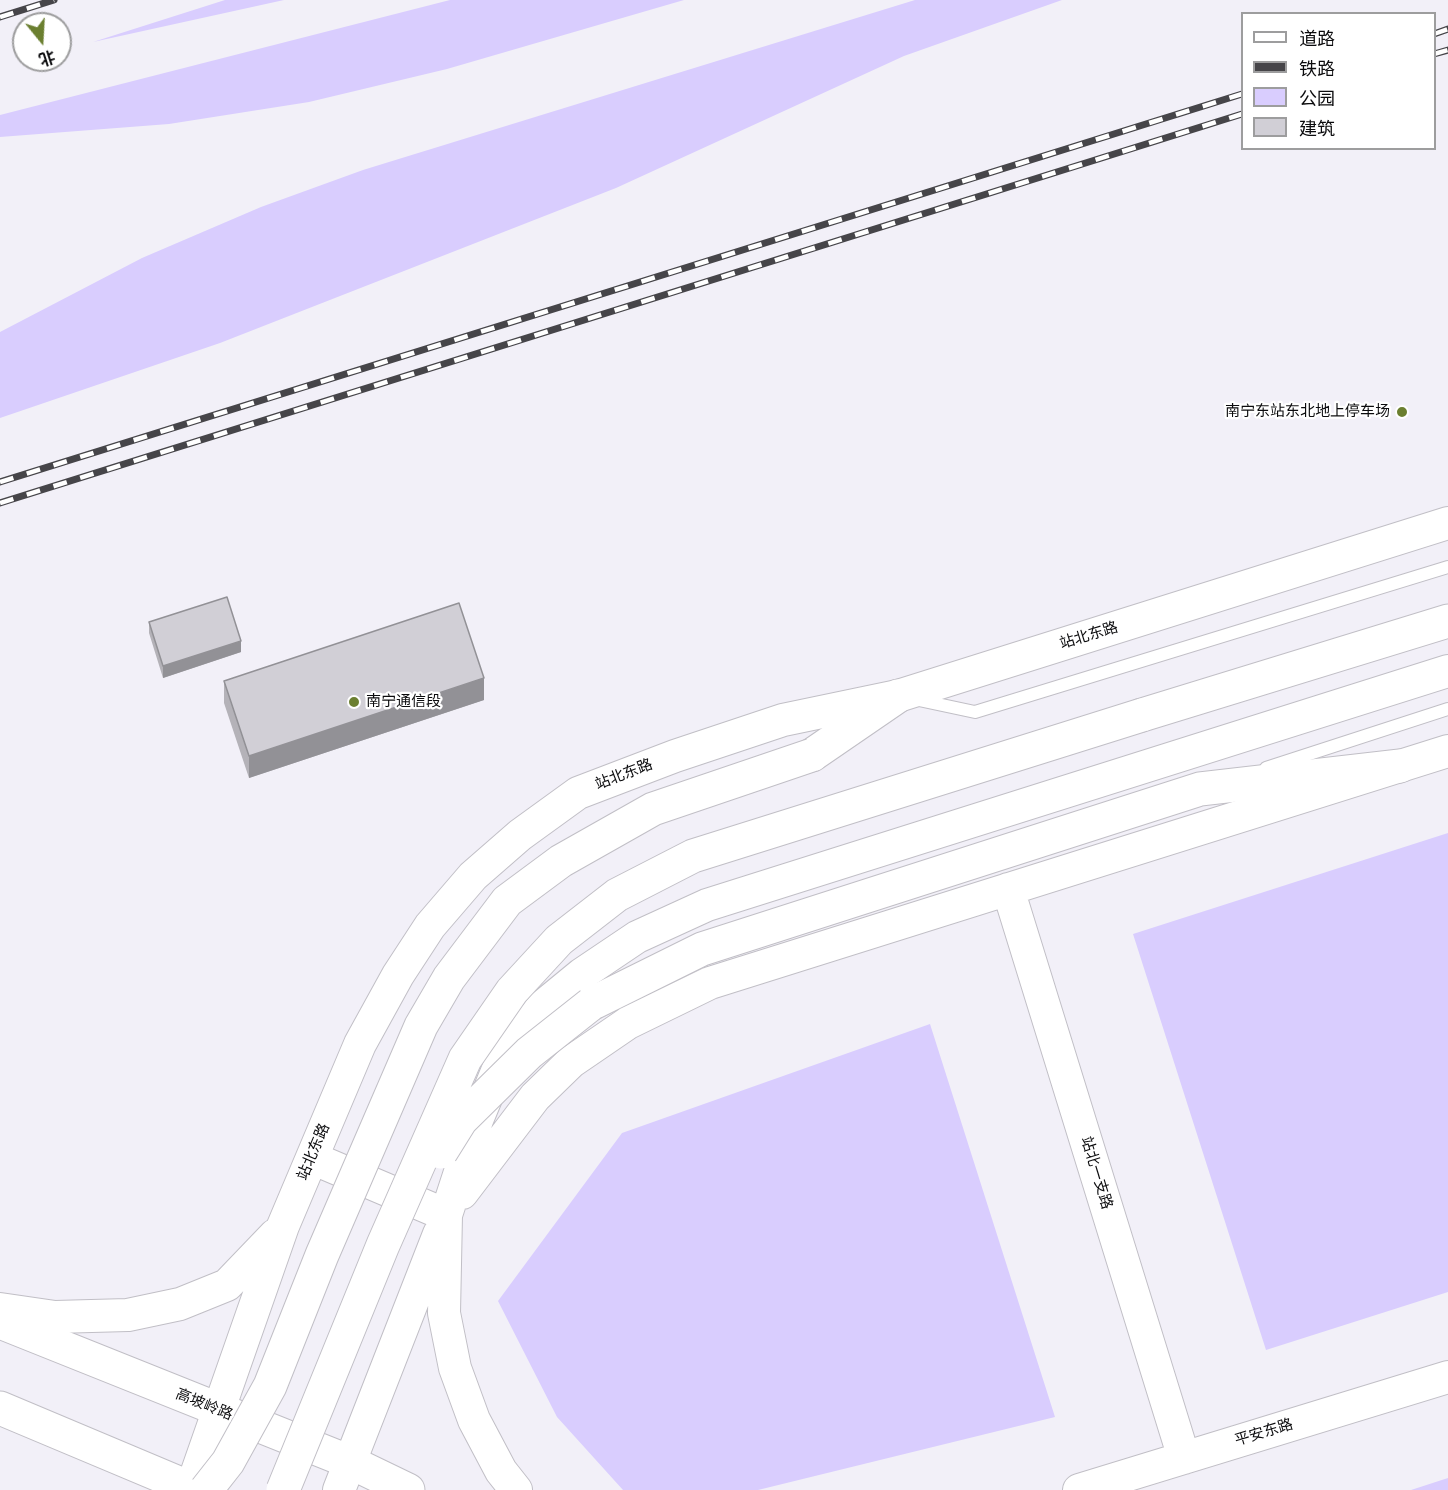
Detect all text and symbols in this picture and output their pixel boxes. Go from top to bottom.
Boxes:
north arrow [12,12,72,72]
legend [1241,12,1436,150]
text: 道路 [1299,28,1335,50]
text: 北 [36,45,58,69]
text: 铁路 [1299,58,1335,80]
text: 公园 [1299,88,1335,110]
text: 建筑 [1299,118,1335,140]
place label: 南宁东站东北地上停车场 [1225,403,1390,421]
marker: 南宁东站东北地上停车场 [1395,405,1409,419]
street label: 站北东路 [1058,619,1120,653]
place label: 南宁通信段 [366,693,441,711]
marker: 南宁通信段 [347,695,361,709]
street label: 站北东路 [593,756,655,794]
street label: 站北东路 [294,1121,334,1183]
street label: 站北一支路 [1076,1135,1116,1211]
street label: 高坡岭路 [173,1385,235,1425]
street label: 平安东路 [1233,1416,1295,1450]

